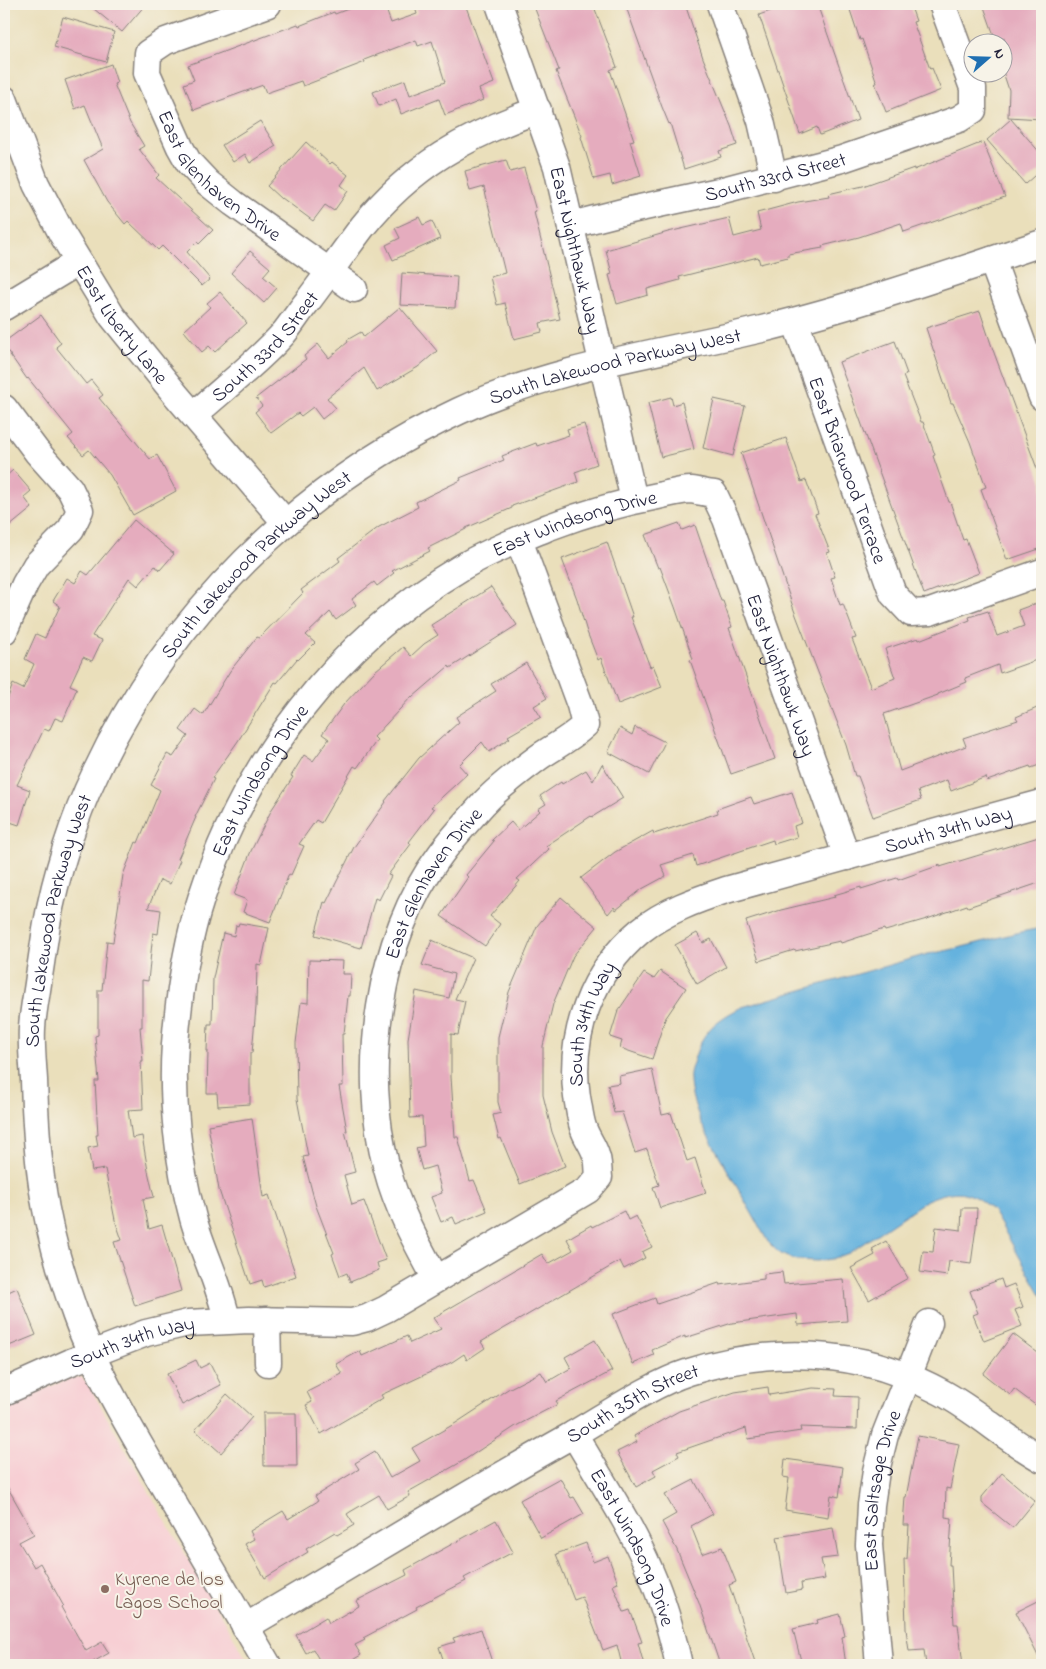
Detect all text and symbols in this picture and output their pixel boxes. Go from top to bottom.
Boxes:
north arrow [964,32,1014,82]
text: N [987,46,1010,62]
street label: East Glenhaven Drive [149,106,286,250]
street label: South 33rd Street [702,146,851,211]
street label: East Nighthawk Way [540,164,607,337]
street label: East Liberty Lane [67,260,174,392]
street label: South 33rd Street [206,286,328,411]
street label: South Lakewood Parkway West [485,322,745,414]
street label: East Briarwood Terrace [799,373,893,568]
street label: South Lakewood Parkway West [155,465,359,666]
street label: East Windsong Drive [488,485,659,566]
street label: East Nighthawk Way [737,590,822,761]
street label: East Windsong Drive [206,699,317,862]
street label: South Lakewood Parkway West [20,790,101,1048]
street label: South 34th Way [881,800,1015,863]
street label: East Glenhaven Drive [379,802,491,963]
street label: South 34th Way [563,956,624,1087]
street label: South 34th Way [66,1311,195,1378]
street label: South 35th Street [562,1358,703,1452]
street label: East Saltsage Drive [857,1406,910,1573]
street label: East Windsong Drive [581,1464,681,1630]
place label: Kyrene de los Lagos School [115,1566,224,1619]
marker: Kyrene de los Lagos School [99,1583,111,1595]

